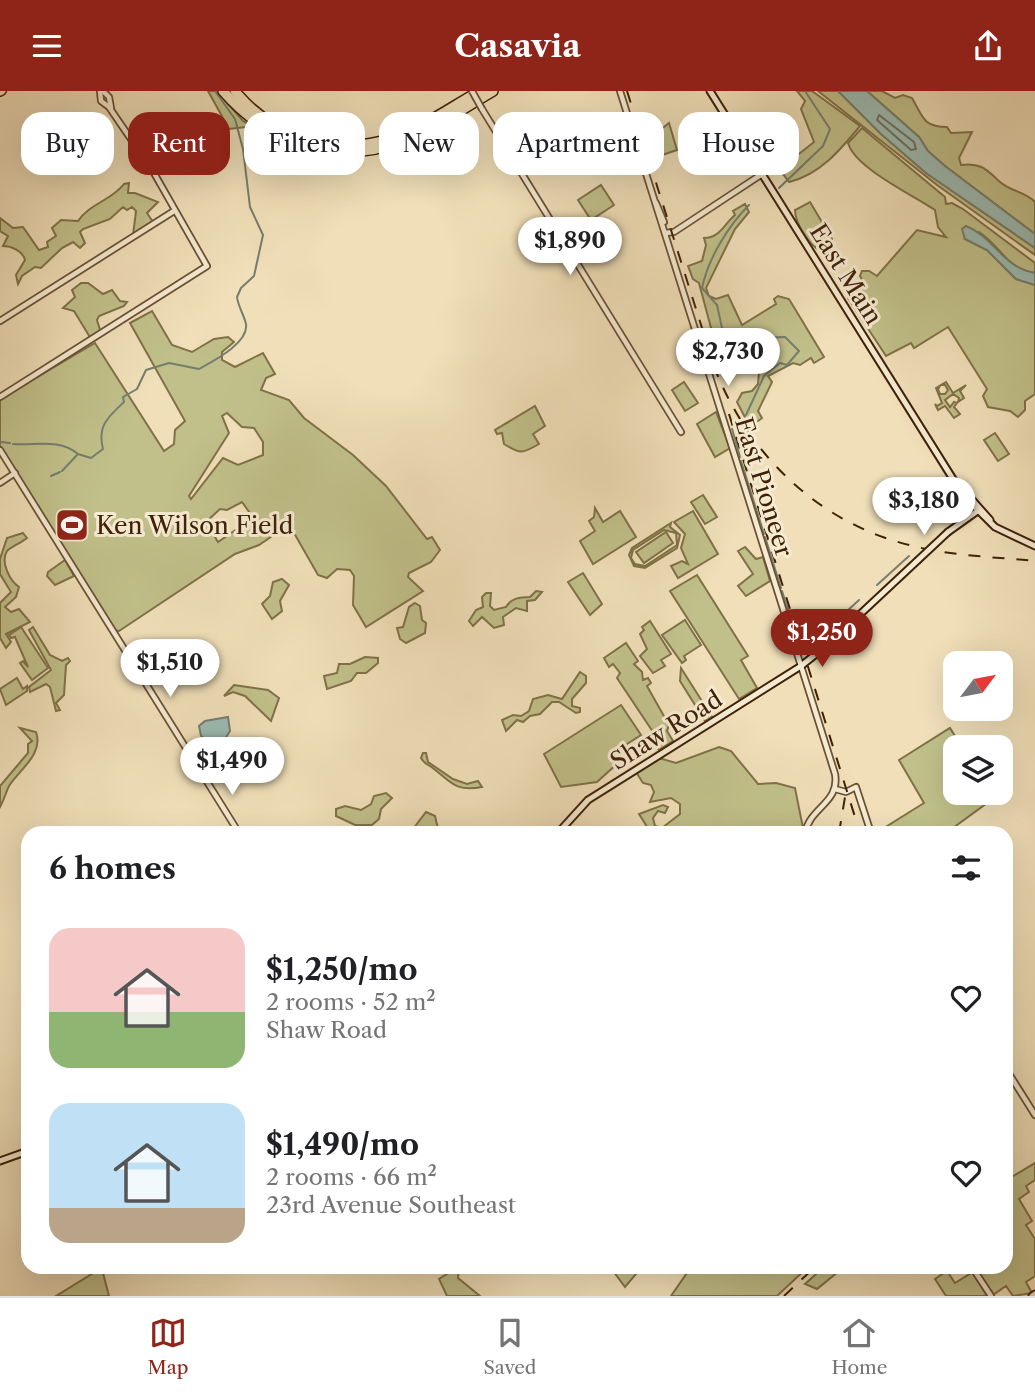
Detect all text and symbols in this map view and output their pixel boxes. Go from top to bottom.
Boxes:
text: Casavia [454,26,581,65]
icon: menu [28,27,66,65]
icon: share [969,27,1007,65]
chip: Buy [21,112,114,175]
chip: Rent [128,112,230,175]
chip: Filters [244,112,365,175]
chip: New [379,112,479,175]
chip: Apartment [493,112,664,175]
chip: House [678,112,799,175]
pin: $1,890 [513,218,627,277]
street label: East Main [804,218,888,330]
text: $1,890 [534,226,606,254]
pin: $2,730 [671,329,785,388]
text: $2,730 [692,337,764,365]
street label: East Pioneer [729,414,799,560]
pin: $3,180 [867,477,981,537]
text: $3,180 [888,486,960,514]
sports icon: Ken Wilson Field [53,506,91,544]
place label: Ken Wilson Field [96,511,294,540]
pin: $1,250 [765,609,879,669]
text: $1,250 [787,618,857,646]
pin: $1,510 [113,639,227,699]
text: $1,510 [136,648,204,676]
north arrow [943,651,1013,721]
map controls [943,651,1013,805]
street label: Shaw Road [605,684,728,776]
button: layers [943,735,1013,805]
pin: $1,490 [175,737,289,797]
text: $1,490 [196,746,268,774]
icon: filters [947,849,985,887]
text: 6 homes [49,850,176,887]
text: $1,250/mo [266,951,418,988]
icon: home [105,956,189,1040]
icon: heart [947,979,985,1017]
text: 2 rooms · 52 m² [266,988,436,1016]
text: Shaw Road [266,1016,387,1044]
text: $1,490/mo [266,1126,419,1163]
icon: home [105,1131,189,1215]
icon: heart [947,1154,985,1192]
text: 2 rooms · 66 m² [266,1163,437,1191]
text: 23rd Avenue Southeast [266,1191,516,1219]
tab: Map [148,1314,188,1379]
tab: Saved [484,1314,536,1379]
tab: Home [832,1314,887,1379]

